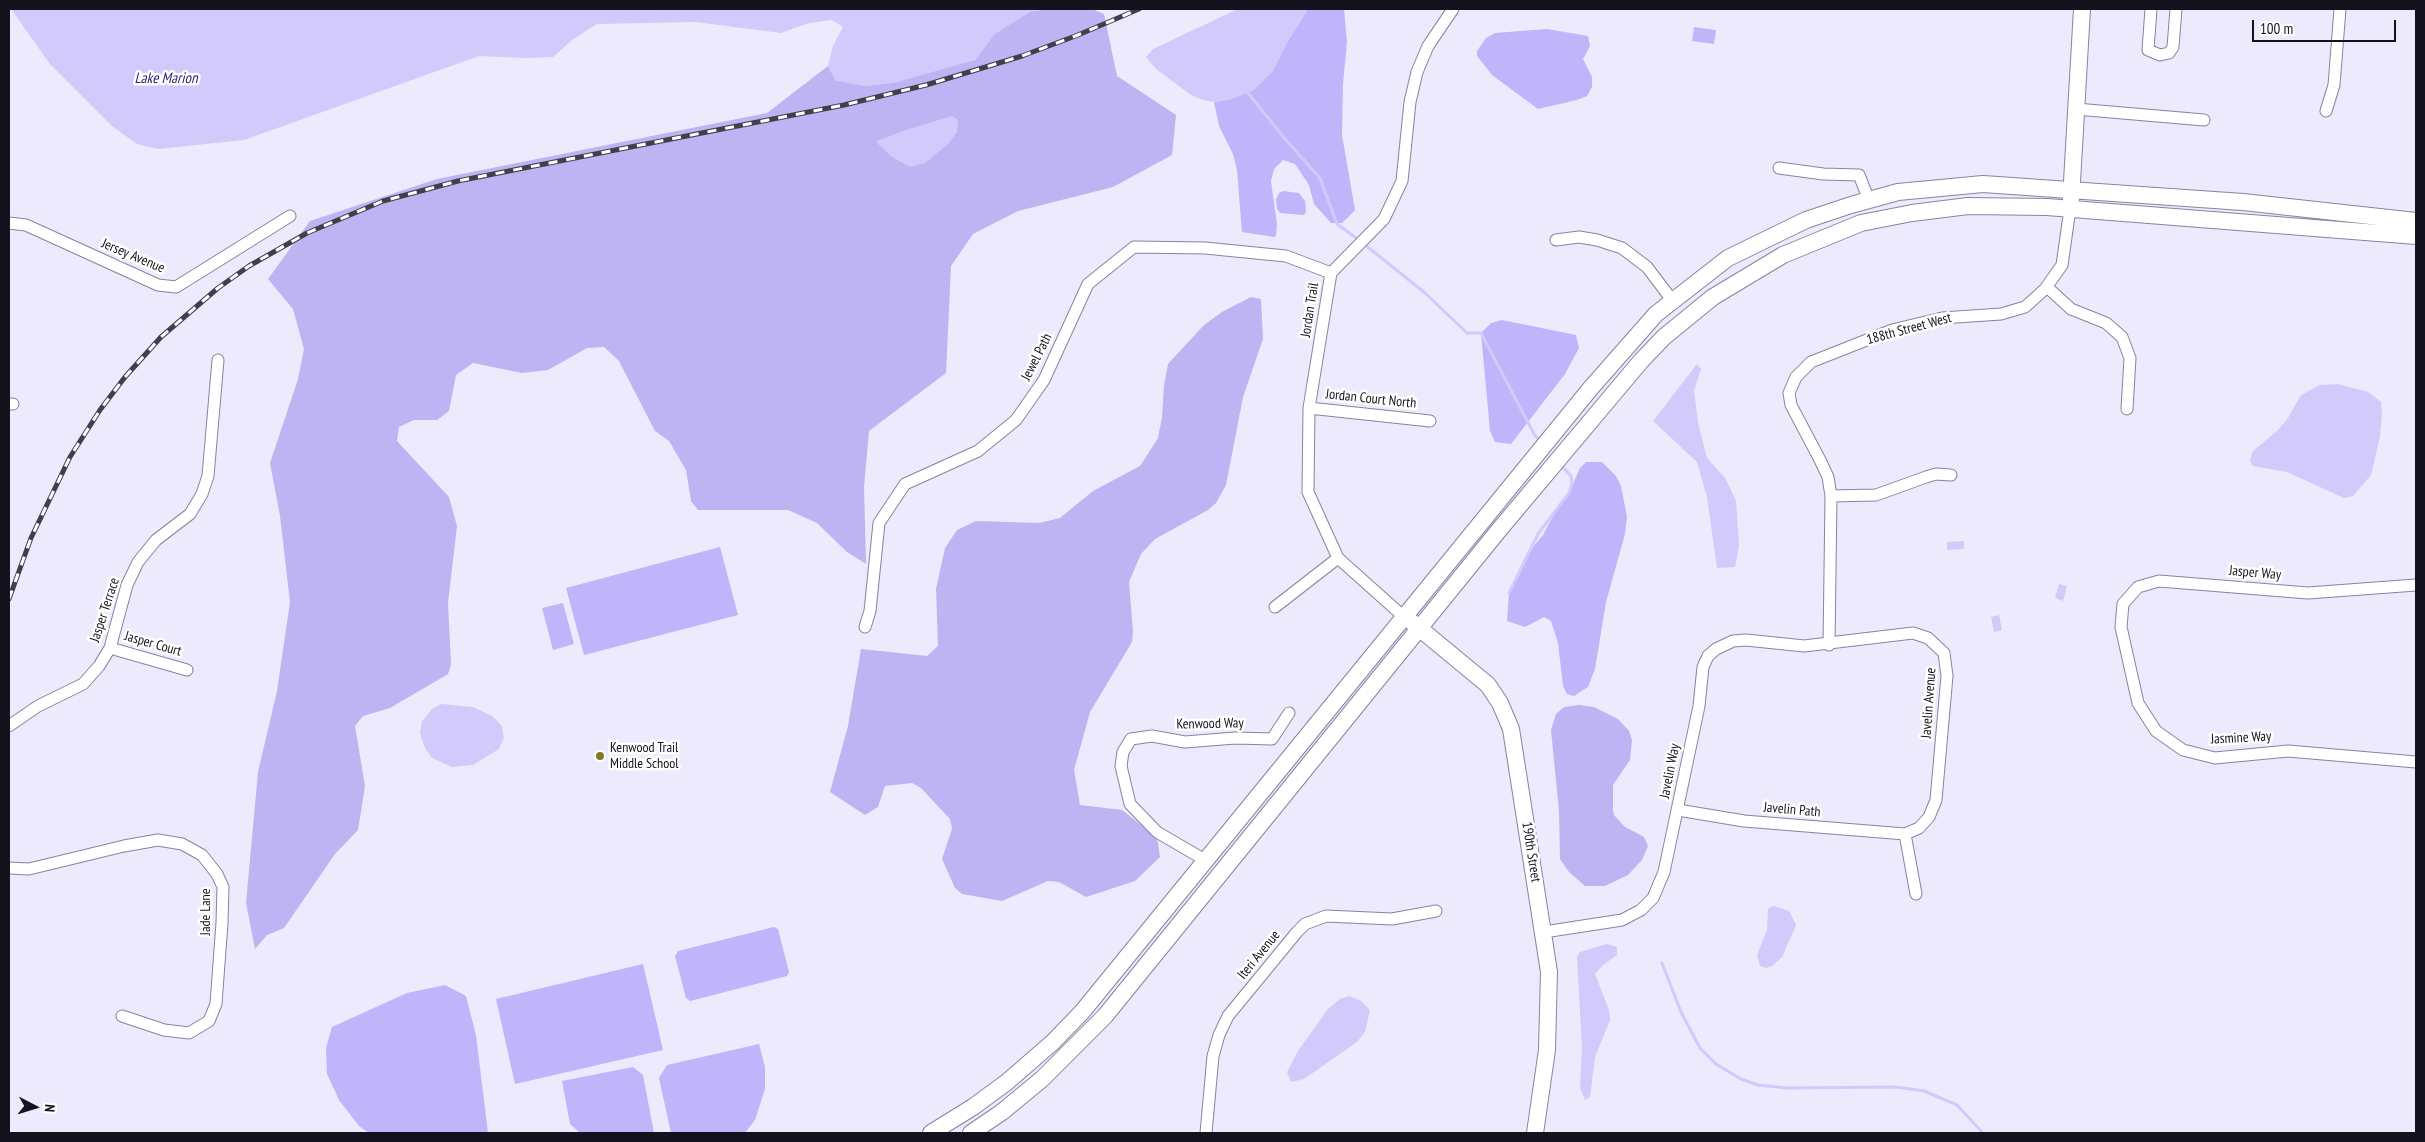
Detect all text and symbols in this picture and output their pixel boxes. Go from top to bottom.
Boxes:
scale bar [2255,10,2399,42]
text: 100 m [2260,19,2293,38]
water label: Lake Marion [134,70,198,88]
street label: Jersey Avenue [99,235,167,277]
street label: Jordan Trail [1297,282,1323,338]
street label: 188th Street West [1865,310,1953,348]
street label: Jewel Path [1018,331,1056,383]
street label: Jordan Court North [1325,386,1417,412]
street label: Jasper Way [2228,562,2282,584]
street label: Jasper Terrace [87,576,123,644]
street label: Jasper Court [123,628,183,660]
street label: Javelin Avenue [1918,667,1940,739]
street label: Kenwood Way [1176,715,1244,733]
street label: Jasmine Way [2210,728,2272,748]
place label: Kenwood Trail Middle School [610,740,679,772]
street label: Javelin Way [1656,742,1684,800]
marker: Kenwood Trail Middle School [594,750,606,762]
street label: Javelin Path [1763,799,1821,821]
street label: 190th Street [1518,821,1544,883]
street label: Jade Lane [198,889,214,935]
street label: Iteri Avenue [1234,927,1284,983]
north arrow [10,1082,60,1132]
text: N [41,1104,59,1113]

